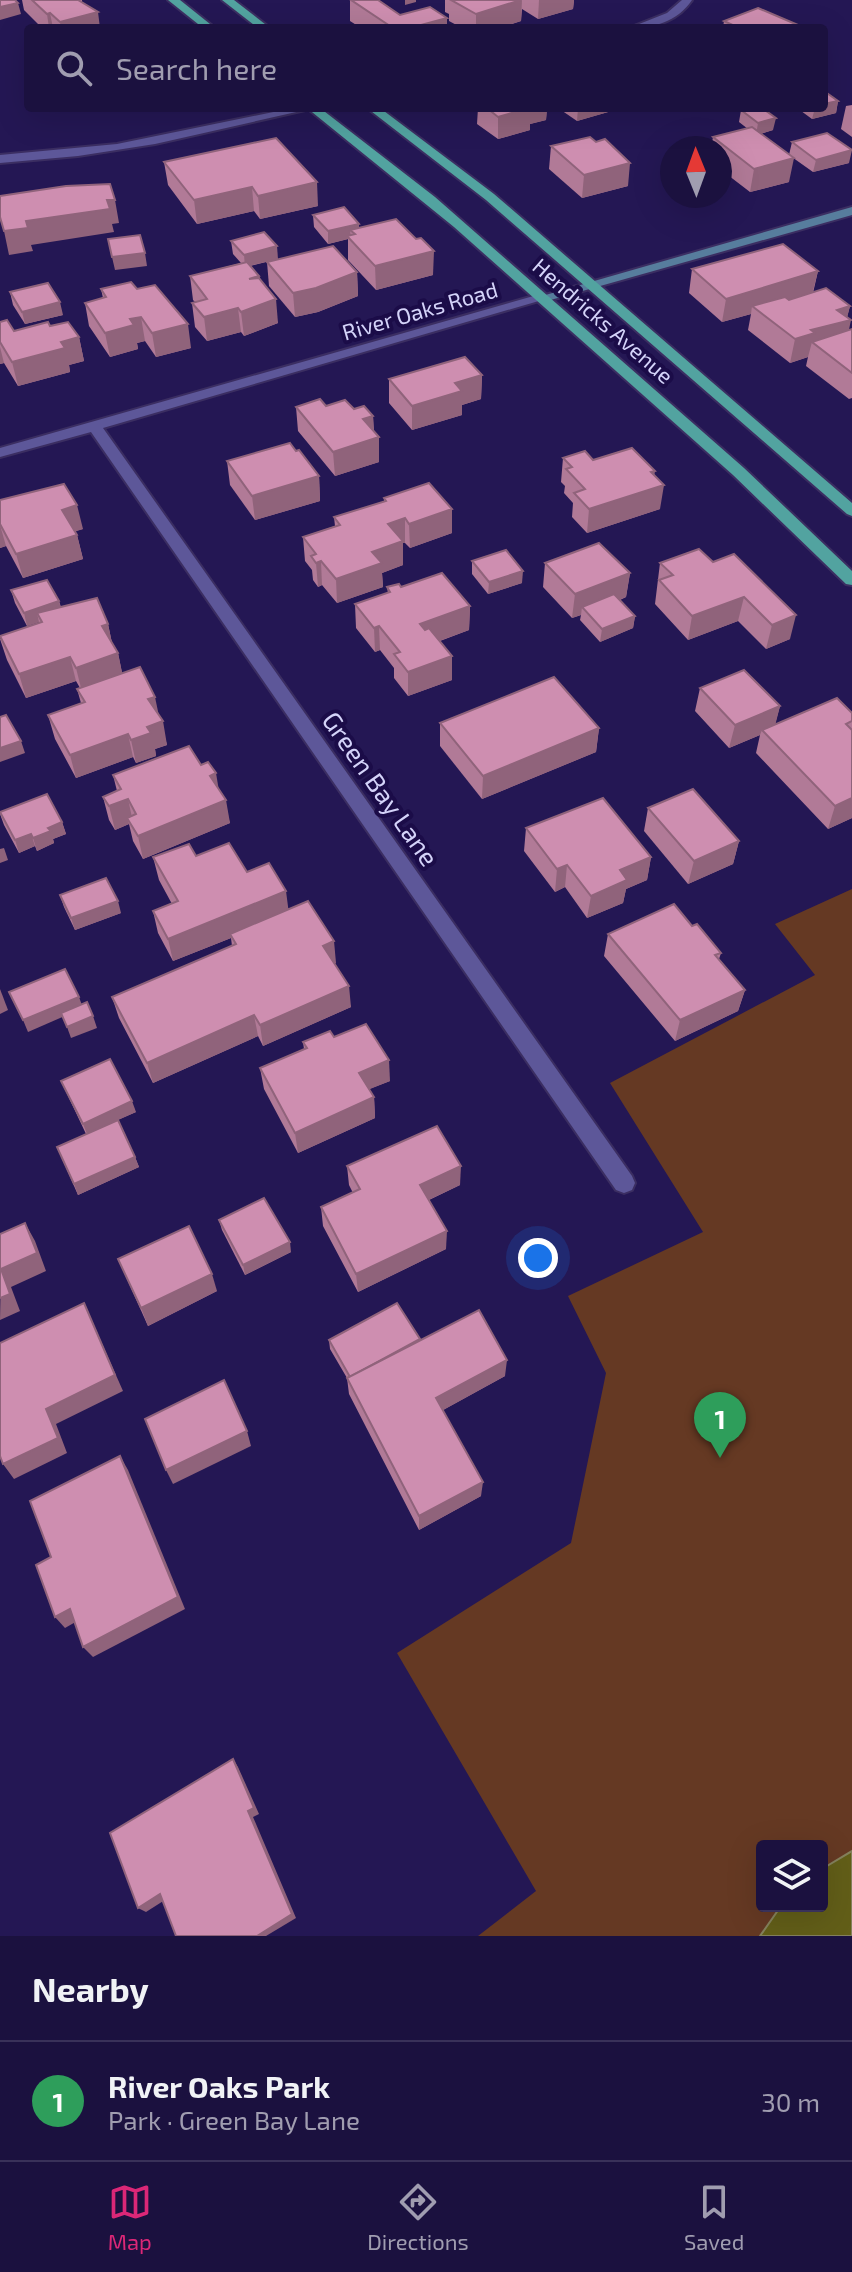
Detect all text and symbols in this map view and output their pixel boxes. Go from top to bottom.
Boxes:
search box [24,24,828,112]
icon: search [52,46,96,90]
text: Search here [116,50,277,86]
north arrow [660,136,732,208]
street label: Hendricks Avenue [528,252,679,388]
street label: River Oaks Road [339,275,500,345]
street label: Green Bay Lane [317,705,446,871]
your location [518,1238,558,1278]
pin: 1 [694,1392,746,1458]
map controls [756,1840,828,1912]
button: layers [756,1840,828,1912]
text: Nearby [32,1968,149,2009]
text: River Oaks Park [108,2068,330,2104]
text: 1 [52,2086,64,2117]
text: 30 m [761,2086,820,2117]
text: Park · Green Bay Lane [108,2104,360,2135]
tab: Map [108,2180,152,2254]
tab: Directions [367,2180,469,2254]
tab: Saved [684,2180,744,2254]

